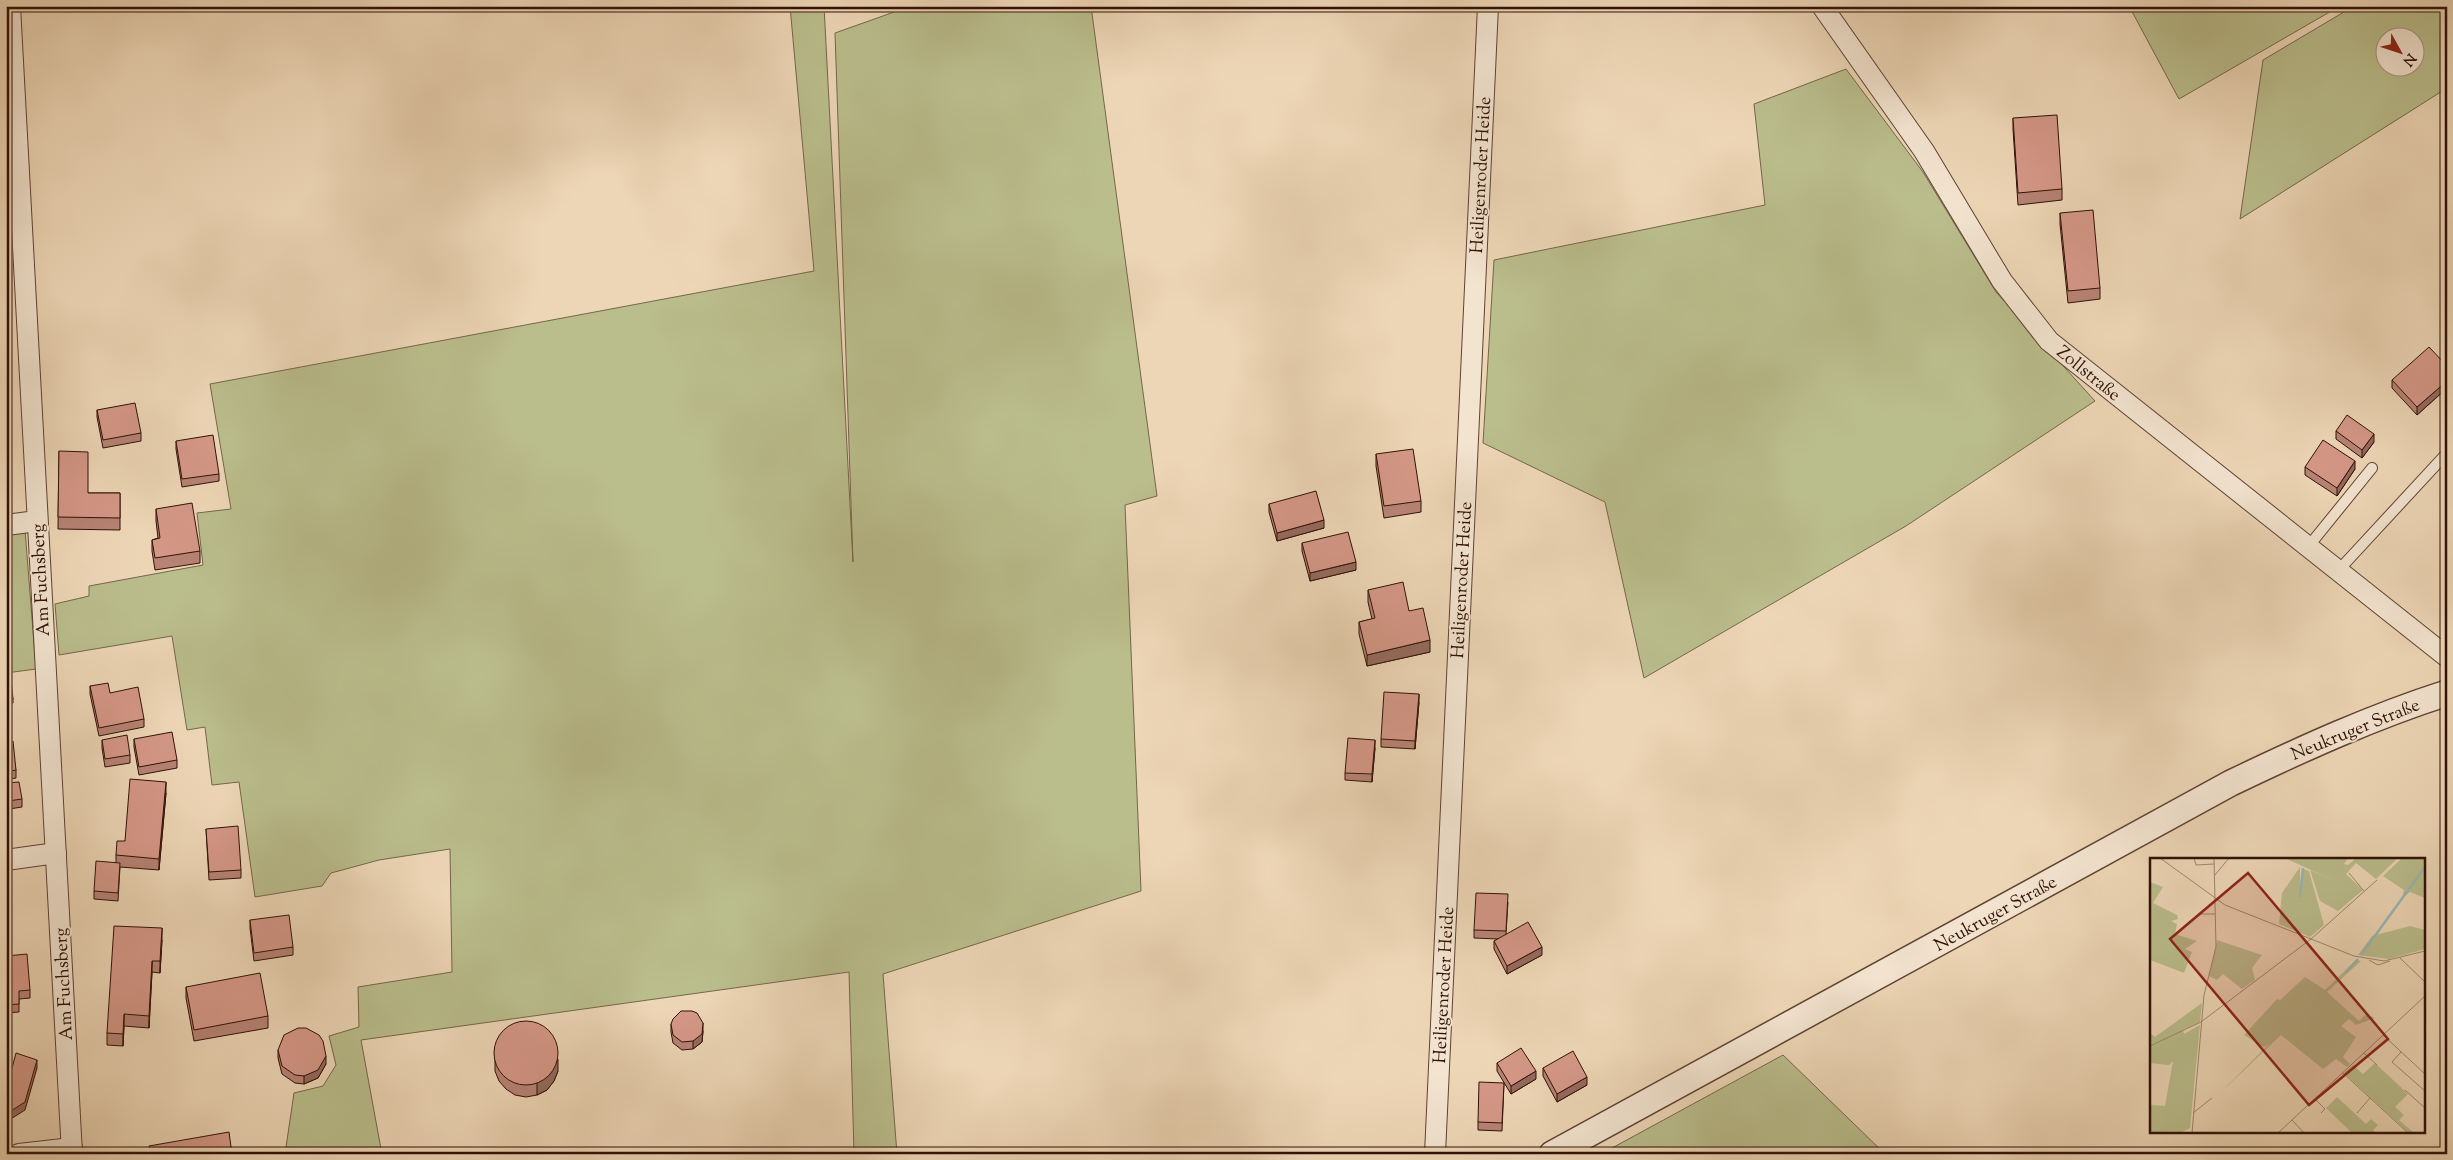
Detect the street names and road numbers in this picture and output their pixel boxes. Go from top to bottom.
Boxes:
street label: Heiligenroder Heide [1465,96,1499,254]
street label: Zollstraße [2050,341,2125,409]
street label: Heiligenroder Heide [1446,501,1480,659]
street label: Am Fuchsberg [26,523,58,637]
street label: Neukruger Straße [2287,693,2424,769]
street label: Neukruger Straße [1930,870,2062,959]
street label: Heiligenroder Heide [1428,906,1462,1064]
street label: Am Fuchsberg [49,927,81,1041]

